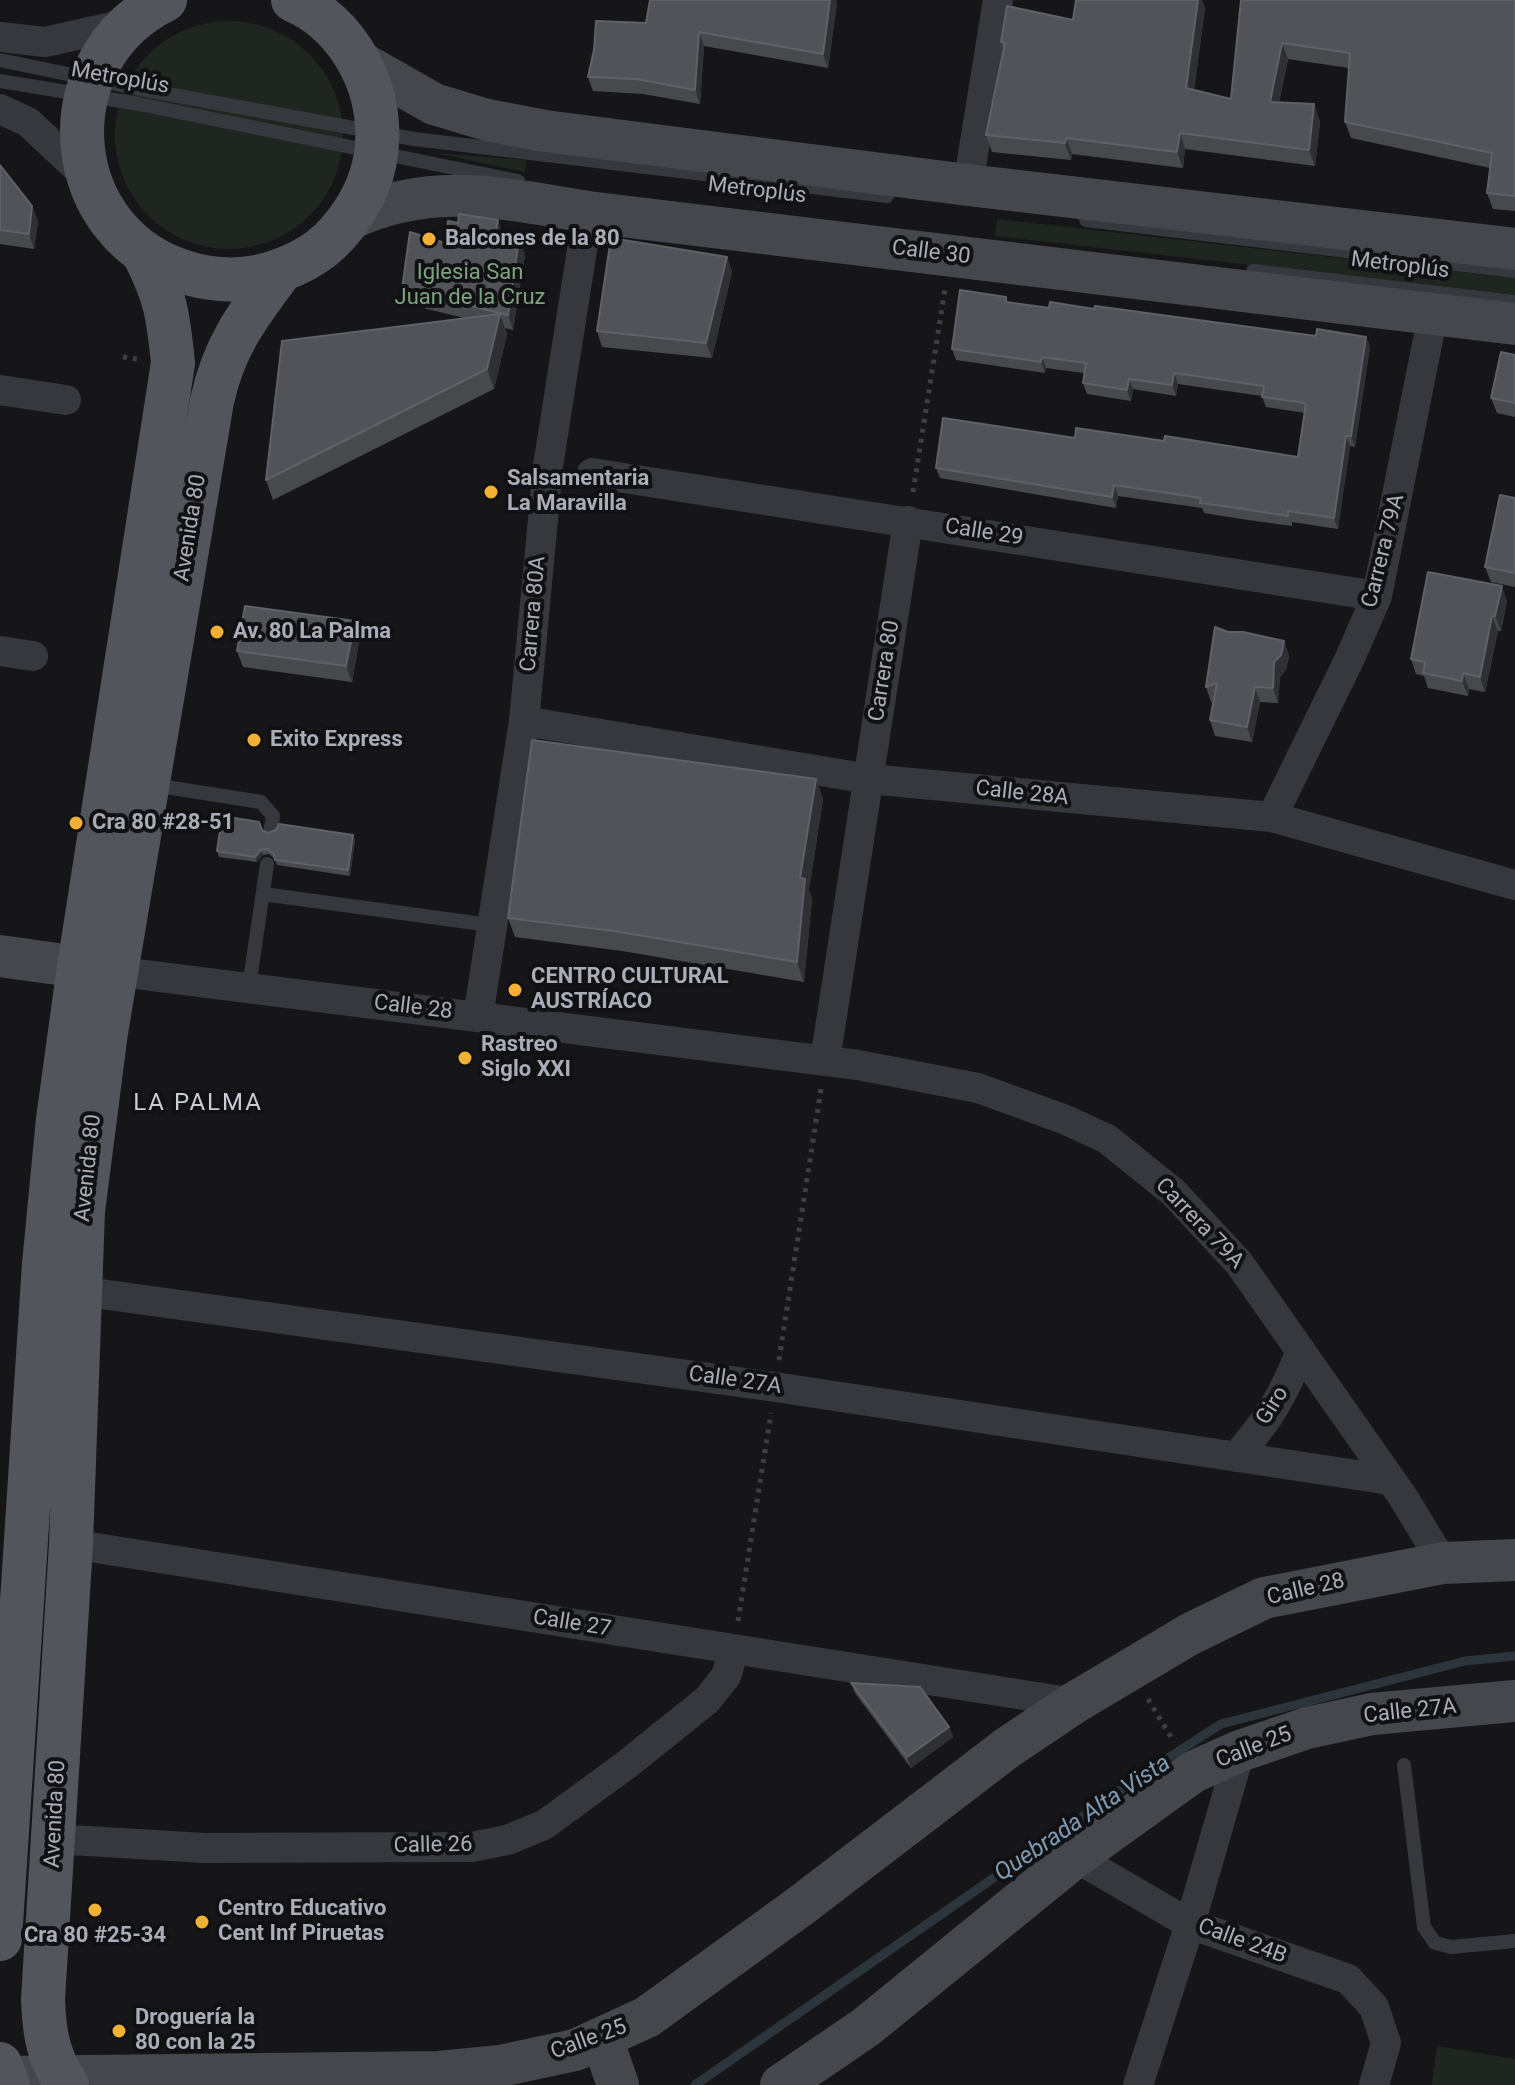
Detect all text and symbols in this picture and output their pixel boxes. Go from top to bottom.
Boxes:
street label: Metroplús [69,57,171,101]
street label: Metroplús [706,172,808,210]
place label: Balcones de la 80 [445,226,620,252]
marker: Balcones de la 80 [420,230,438,248]
street label: Calle 30 [890,235,972,271]
street label: Metroplús [1349,247,1451,285]
park label: Iglesia San Juan de la Cruz [395,260,545,312]
place label: Salsamentaria La Maravilla [507,466,649,518]
street label: Avenida 80 [170,473,212,583]
marker: Salsamentaria La Maravilla [482,483,500,501]
street label: Carrera 79A [1357,491,1411,611]
street label: Calle 29 [943,514,1025,552]
street label: Carrera 80A [516,555,552,673]
place label: Av. 80 La Palma [233,619,391,645]
street label: Carrera 80 [864,619,906,723]
marker: Av. 80 La Palma [208,623,226,641]
place label: Exito Express [270,727,403,753]
marker: Exito Express [245,731,263,749]
street label: Calle 28A [974,776,1070,812]
place label: Cra 80 #28-51 [92,810,234,836]
marker: Cra 80 #28-51 [67,814,85,832]
place label: CENTRO CULTURAL AUSTRÍACO [531,964,729,1016]
marker: CENTRO CULTURAL AUSTRÍACO [506,981,524,999]
street label: Calle 28 [372,990,454,1026]
place label: Rastreo Siglo XXI [481,1032,571,1084]
marker: Rastreo Siglo XXI [456,1049,474,1067]
district label: LA PALMA [133,1090,263,1118]
street label: Avenida 80 [70,1113,108,1223]
street label: Carrera 79A [1149,1173,1249,1275]
street label: Calle 27A [687,1361,783,1401]
street label: Giro [1251,1382,1295,1430]
street label: Calle 28 [1265,1568,1347,1612]
street label: Calle 27 [531,1605,613,1643]
street label: Calle 27A [1362,1694,1458,1730]
street label: Calle 25 [1212,1722,1296,1774]
water label: Quebrada Alta Vista [990,1750,1176,1888]
street label: Avenida 80 [40,1759,72,1869]
street label: Calle 26 [393,1832,473,1860]
place label: Centro Educativo Cent Inf Piruetas [218,1896,386,1948]
marker: Cra 80 #25-34 [86,1901,104,1919]
marker: Centro Educativo Cent Inf Piruetas [193,1913,211,1931]
street label: Calle 24B [1194,1914,1290,1970]
place label: Cra 80 #25-34 [24,1923,166,1949]
place label: Droguería la 80 con la 25 [135,2005,256,2056]
street label: Calle 25 [547,2014,631,2066]
marker: Droguería la 80 con la 25 [110,2022,128,2040]

